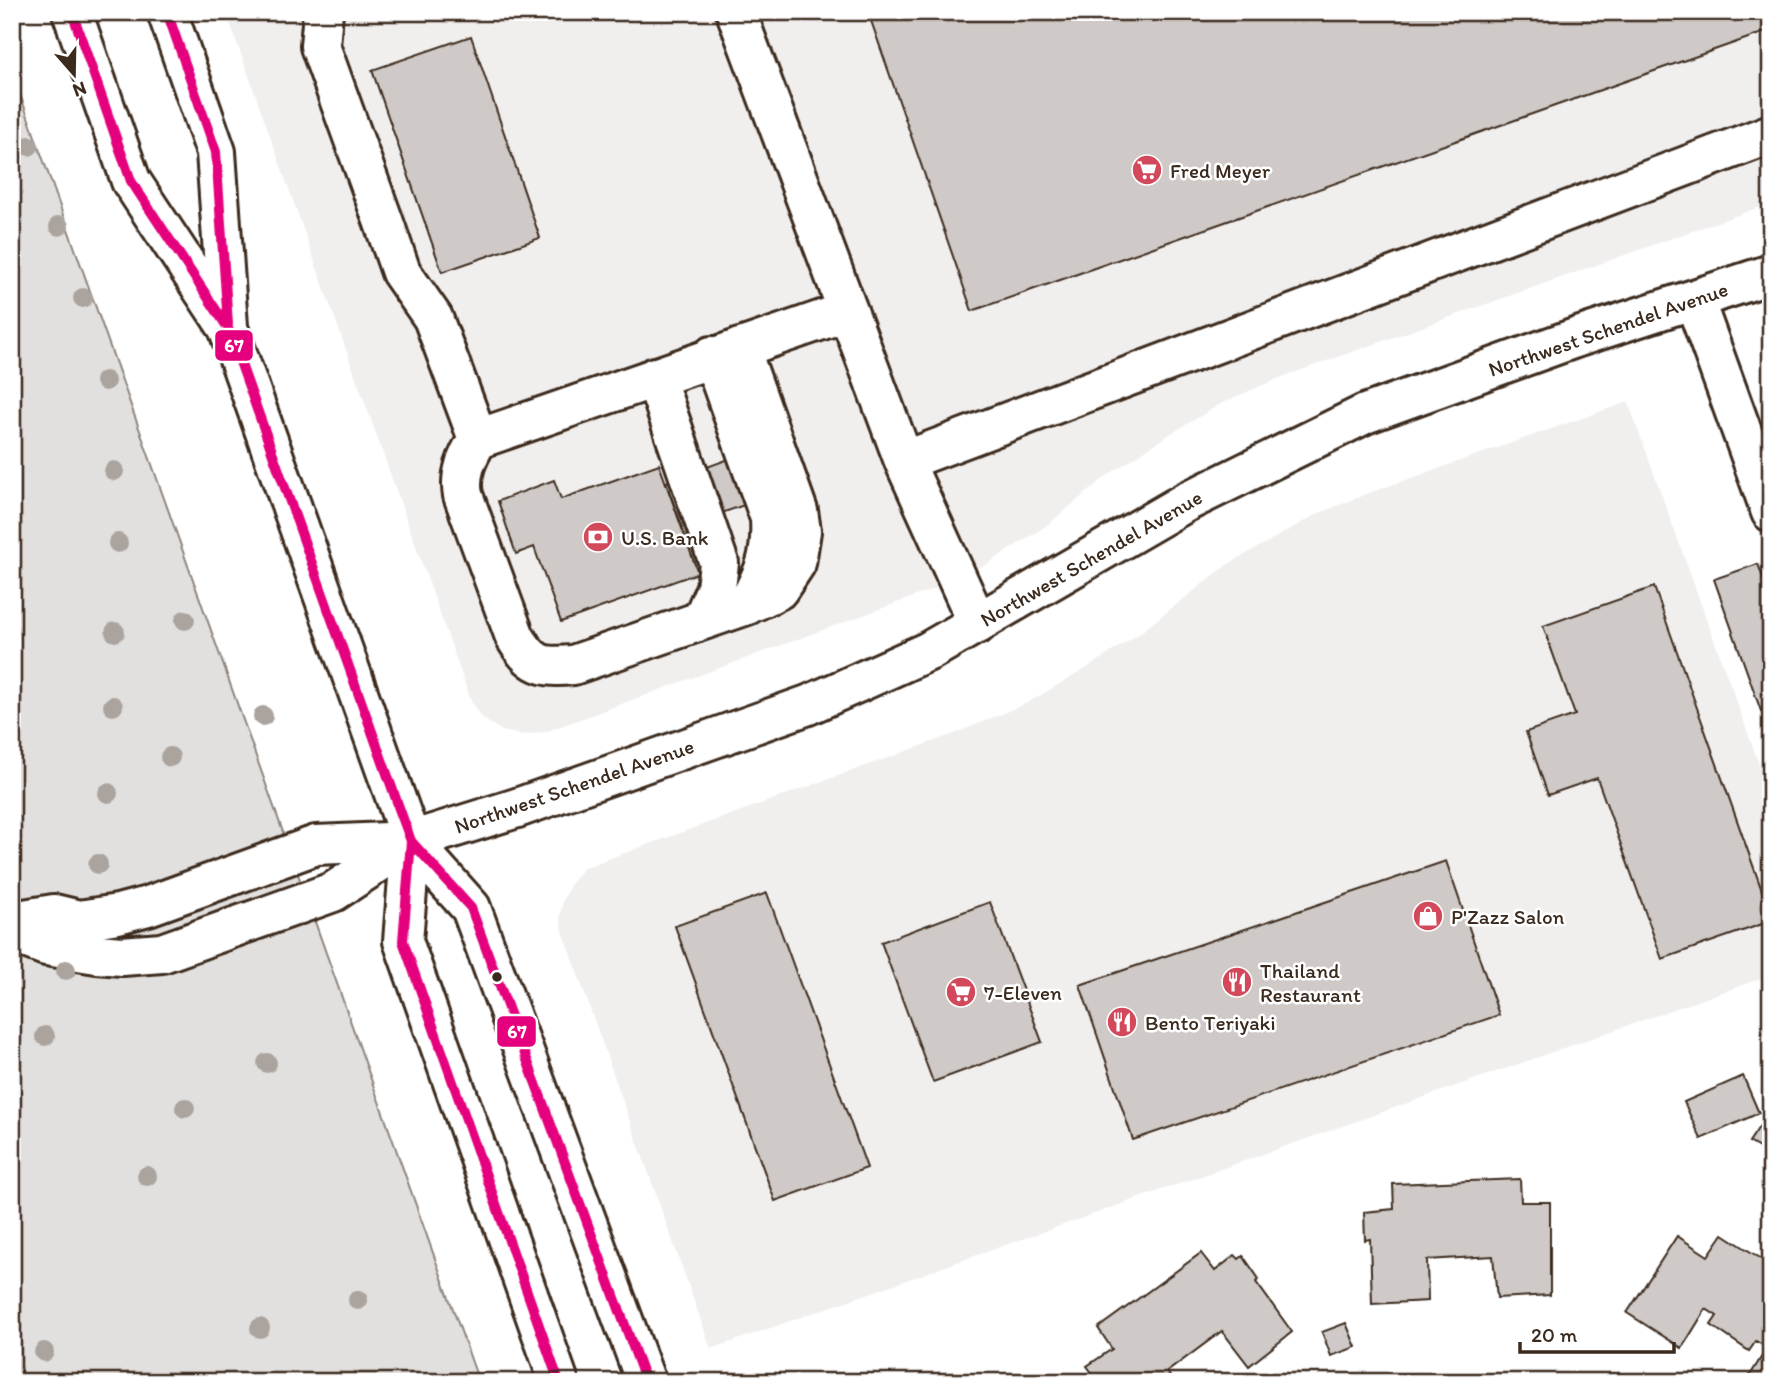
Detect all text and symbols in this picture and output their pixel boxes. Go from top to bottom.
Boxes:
north arrow [38,38,108,108]
text: N [70,77,90,103]
supermarket icon: Fred Meyer [1130,153,1164,187]
place label: Fred Meyer [1170,158,1271,183]
street label: Northwest Schendel Avenue [1485,276,1731,382]
line badge: 67 [214,329,254,362]
text: 67 [224,334,244,357]
street label: Northwest Schendel Avenue [976,484,1206,632]
bank icon: U.S. Bank [581,520,615,554]
place label: U.S. Bank [621,525,709,550]
street label: Northwest Schendel Avenue [451,733,697,839]
shop icon: P'Zazz Salon [1411,899,1445,933]
place label: P'Zazz Salon [1451,904,1565,929]
place label: Thailand Restaurant [1260,958,1361,1007]
restaurant icon: Thailand Restaurant [1220,965,1254,999]
unlabelled marker [490,970,504,984]
supermarket icon: 7-Eleven [944,975,978,1009]
place label: 7-Eleven [984,980,1062,1005]
restaurant icon: Bento Teriyaki [1105,1005,1139,1039]
place label: Bento Teriyaki [1145,1010,1276,1035]
line badge: 67 [496,1015,537,1048]
text: 67 [507,1020,527,1043]
scale bar [1520,1310,1674,1354]
text: 20 m [1531,1322,1578,1347]

